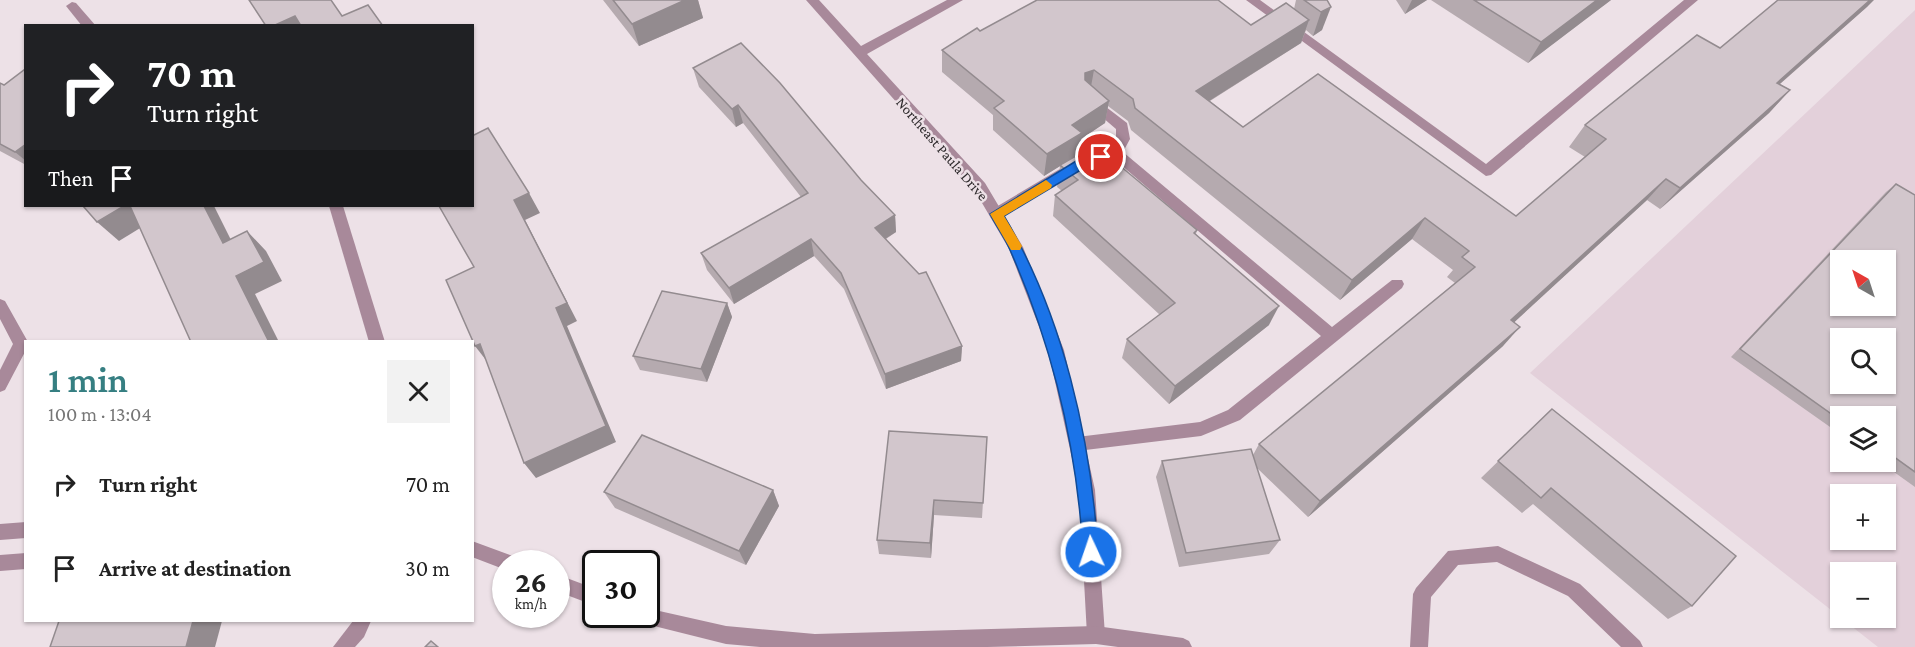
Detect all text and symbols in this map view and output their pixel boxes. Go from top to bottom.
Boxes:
icon: right [48,48,126,126]
text: 70 m [147,49,236,96]
street label: Northeast Paula Drive [893,94,991,204]
text: Turn right [147,98,258,128]
pin [1075,131,1126,182]
icon: arrive [1084,140,1117,173]
icon: arrive [105,162,138,195]
text: Then [48,166,93,191]
north arrow [1830,250,1896,316]
map controls [1830,250,1896,628]
button: search [1830,328,1896,394]
text: 1 min [48,360,128,400]
button: close [387,360,450,423]
text: 100 m · 13:04 [48,403,152,425]
button: layers [1830,406,1896,472]
icon: right [48,468,81,501]
text: Turn right [99,472,197,497]
text: 70 m [406,472,450,497]
button: + [1830,484,1896,550]
position arrow [1059,520,1123,584]
speed limit sign: 30 [582,550,660,628]
icon: arrive [48,552,81,585]
text: Arrive at destination [99,556,291,581]
text: 30 m [405,556,450,581]
button: − [1830,562,1896,628]
text: 26 [515,565,547,598]
text: km/h [515,596,547,612]

